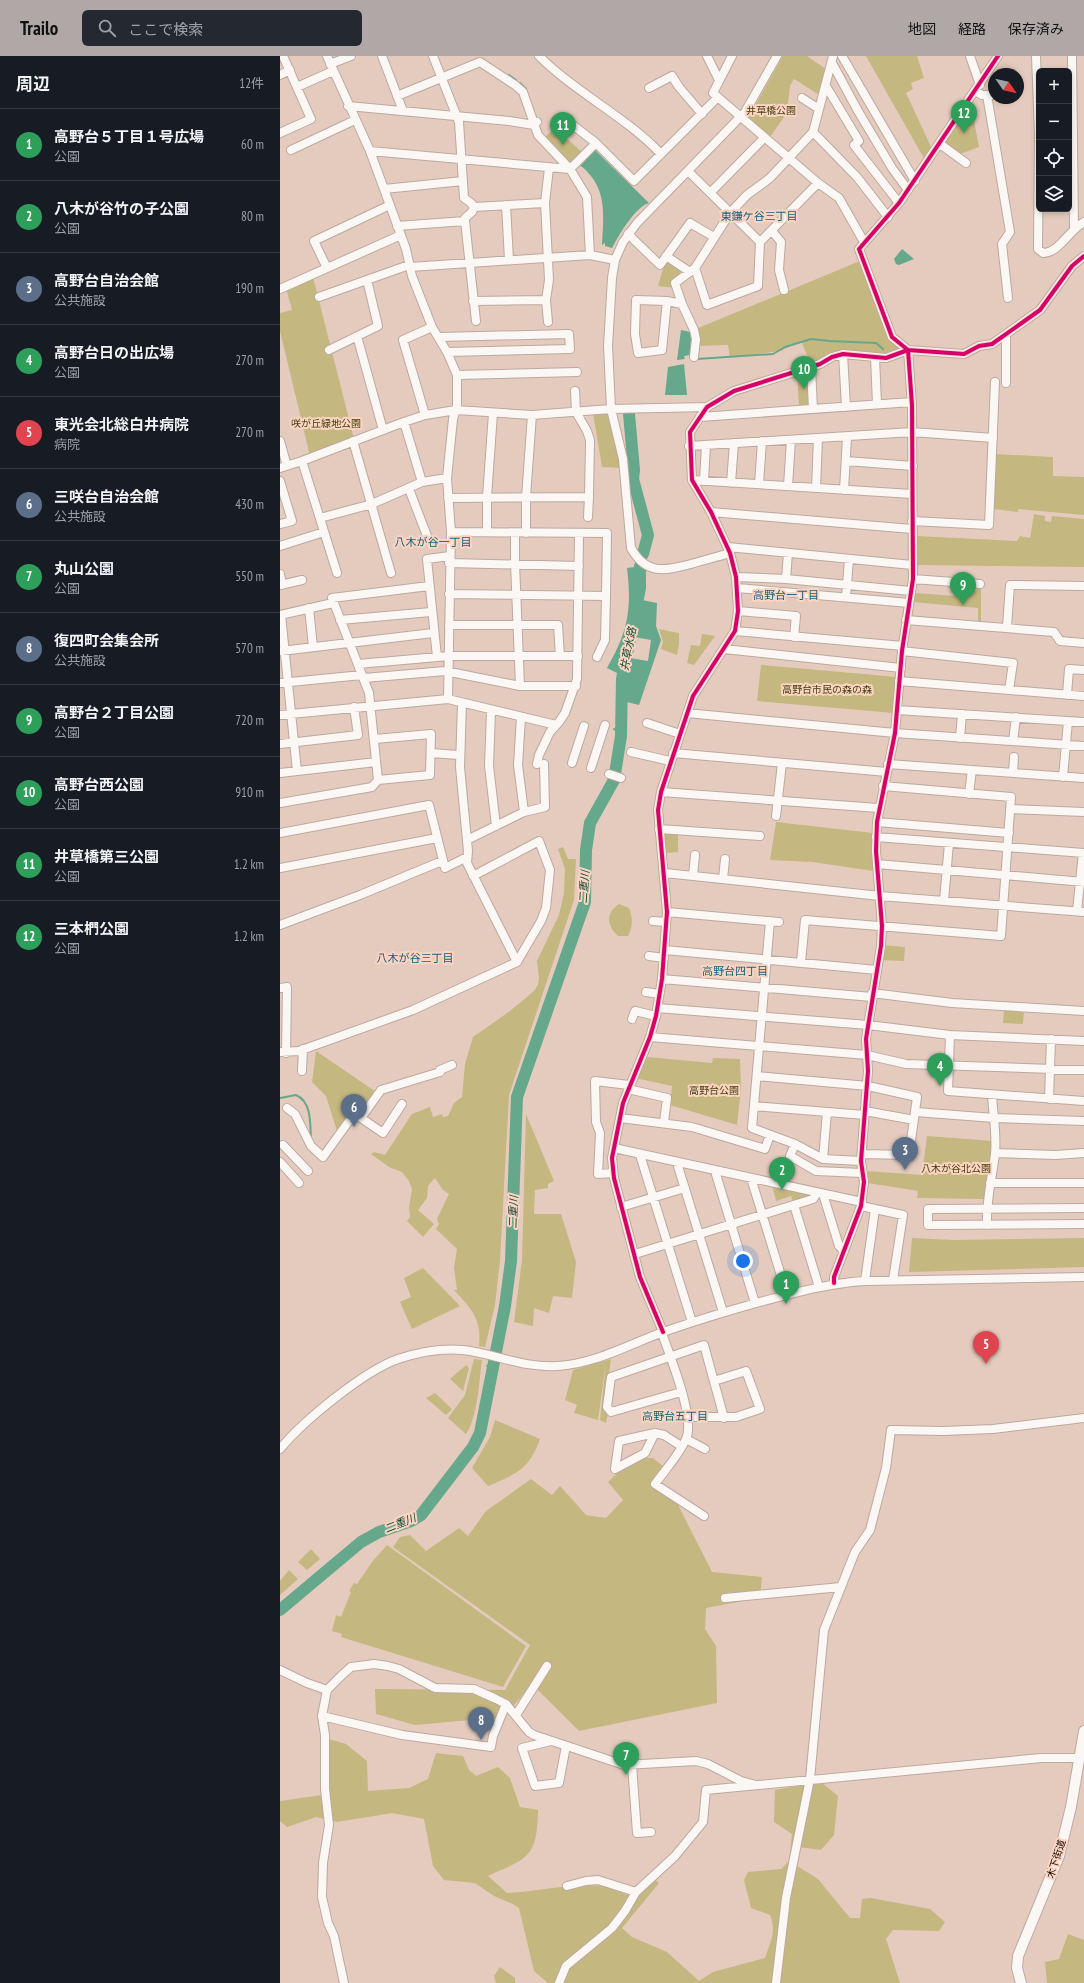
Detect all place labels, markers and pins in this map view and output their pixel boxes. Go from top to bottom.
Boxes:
pin: 12 [951,100,977,133]
pin: 11 [550,112,576,145]
pin: 10 [791,356,817,389]
pin: 9 [950,572,976,605]
pin: 4 [927,1053,953,1086]
pin: 6 [341,1094,367,1127]
pin: 3 [892,1137,918,1170]
pin: 2 [769,1157,795,1190]
pin: 1 [773,1271,799,1304]
pin: 5 [973,1331,999,1364]
pin: 8 [468,1707,494,1740]
pin: 7 [613,1742,639,1775]

